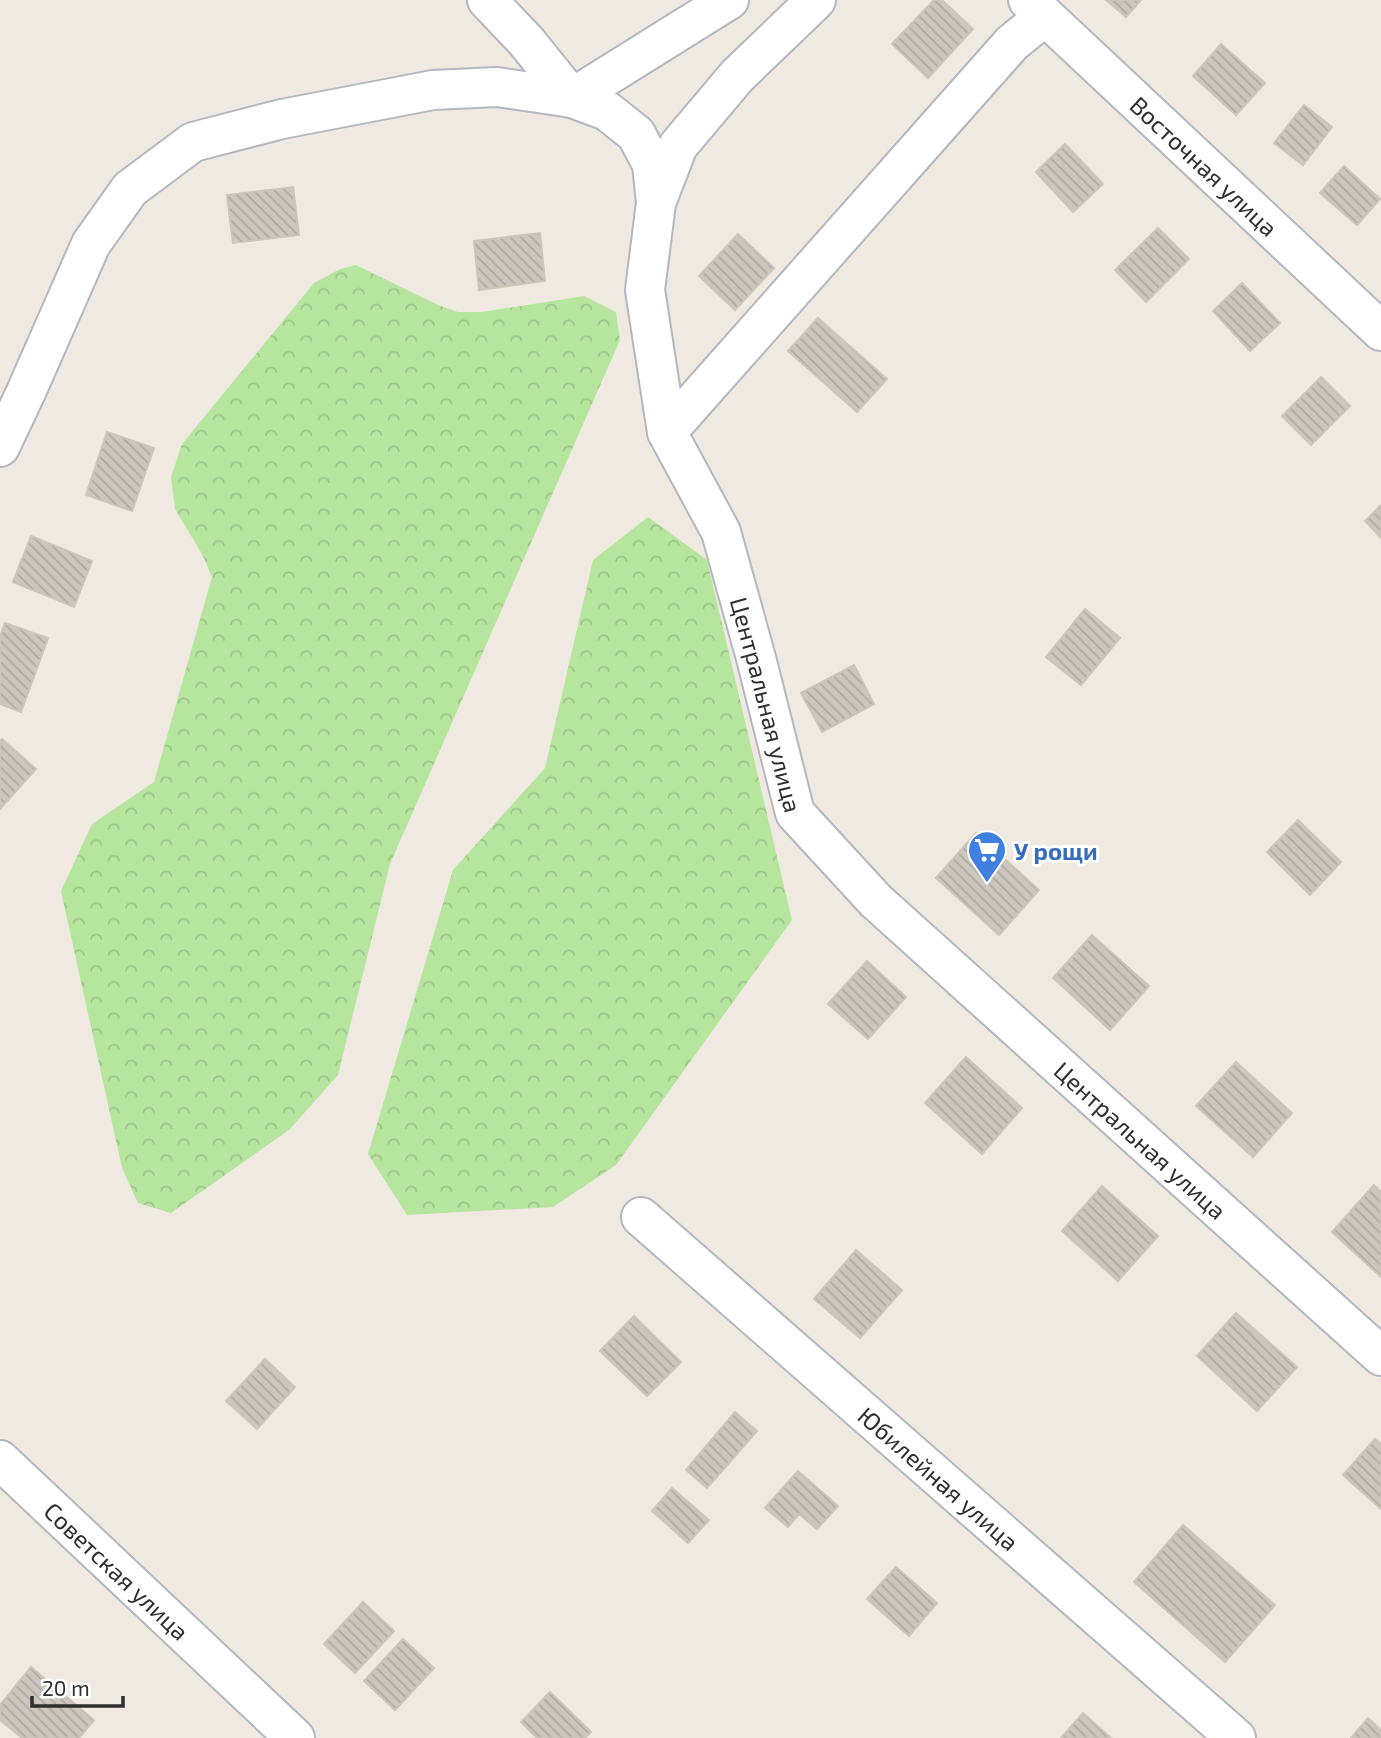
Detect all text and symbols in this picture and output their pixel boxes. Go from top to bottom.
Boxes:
street label: Восточная улица [1125,90,1284,241]
street label: Центральная улица [725,594,809,815]
supermarket icon: У рощи [966,829,1008,884]
place label: У рощи [1014,836,1098,865]
street label: Центральная улица [1049,1055,1233,1224]
street label: Юбилейная улица [853,1400,1025,1556]
street label: Советская улица [39,1495,196,1645]
scale bar [32,1664,122,1708]
text: 20 m [42,1675,90,1700]

